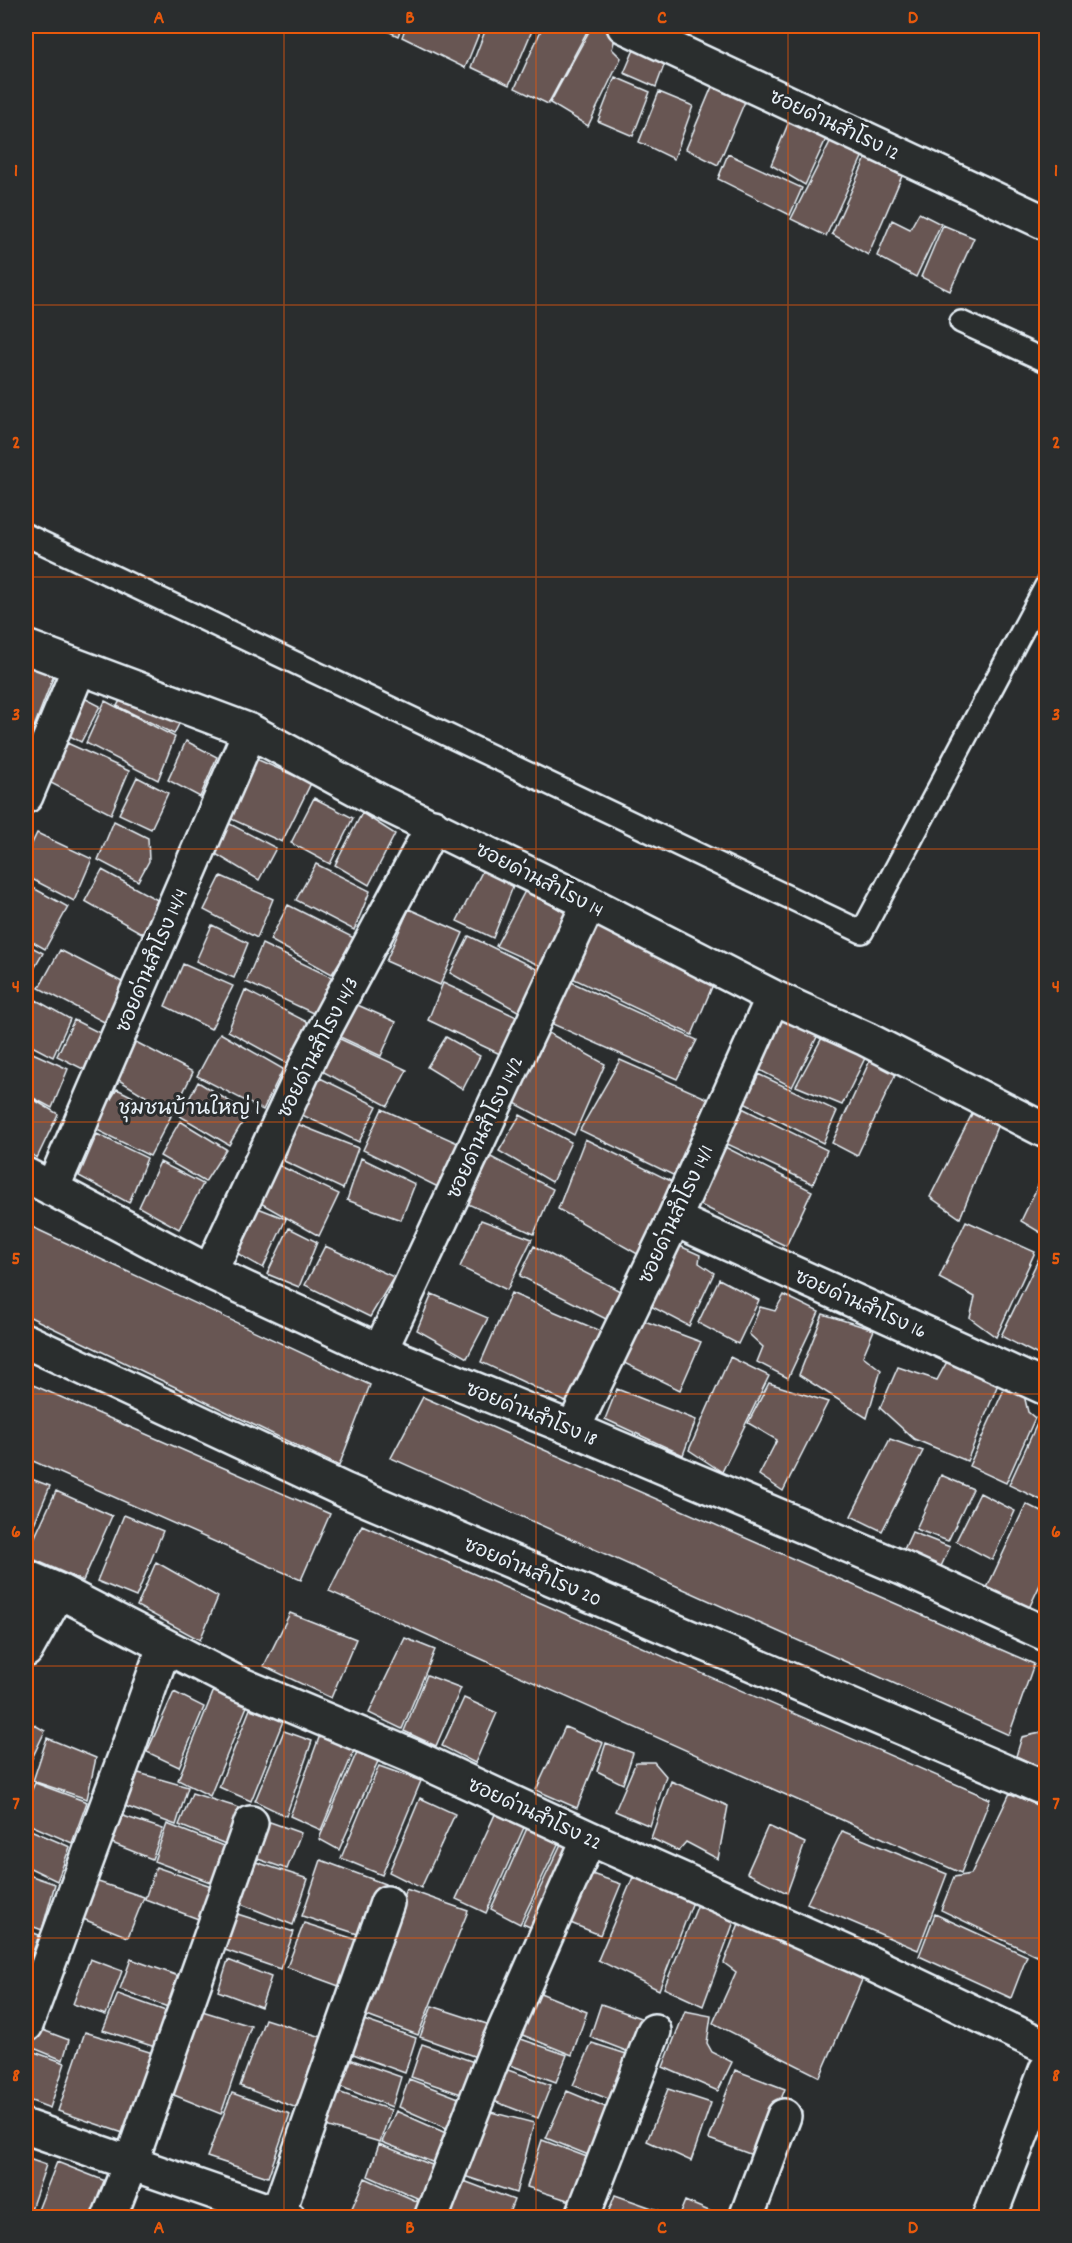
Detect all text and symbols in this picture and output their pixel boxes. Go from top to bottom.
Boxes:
text: A [154,5,165,33]
text: B [405,5,415,33]
text: C [657,5,667,33]
text: D [908,5,919,33]
street label: ซอยด่านสำโรง 12 [764,82,904,169]
text: 1 [14,158,18,186]
text: 1 [1054,158,1058,186]
text: 2 [12,430,20,458]
text: 2 [1052,430,1060,458]
text: 3 [12,702,20,730]
text: 3 [1052,702,1060,730]
street label: ซอยด่านสำโรง 14 [470,836,608,926]
street label: ซอยด่านสำโรง 14/4 [109,884,197,1038]
street label: ซอยด่านสำโรง 14/3 [270,972,367,1124]
text: 4 [12,974,20,1002]
text: 4 [1052,974,1060,1002]
street label: ซอยด่านสำโรง 14/2 [440,1051,532,1204]
district label: ชุมชนบ้านใหญ่ 1 [118,1094,260,1125]
street label: ซอยด่านสำโรง 14/1 [631,1140,722,1289]
text: 5 [11,1246,21,1274]
text: 5 [1051,1246,1061,1274]
street label: ซอยด่านสำโรง 16 [789,1262,931,1347]
street label: ซอยด่านสำโรง 18 [461,1375,602,1455]
text: 6 [11,1519,21,1547]
text: 6 [1051,1519,1061,1547]
street label: ซอยด่านสำโรง 20 [459,1530,606,1615]
street label: ซอยด่านสำโรง 22 [462,1771,606,1859]
text: 7 [12,1791,20,1819]
text: 7 [1052,1791,1060,1819]
text: 8 [12,2063,20,2091]
text: 8 [1052,2063,1060,2091]
text: A [154,2215,165,2243]
text: B [405,2215,415,2243]
text: C [657,2215,667,2243]
text: D [908,2215,919,2243]

